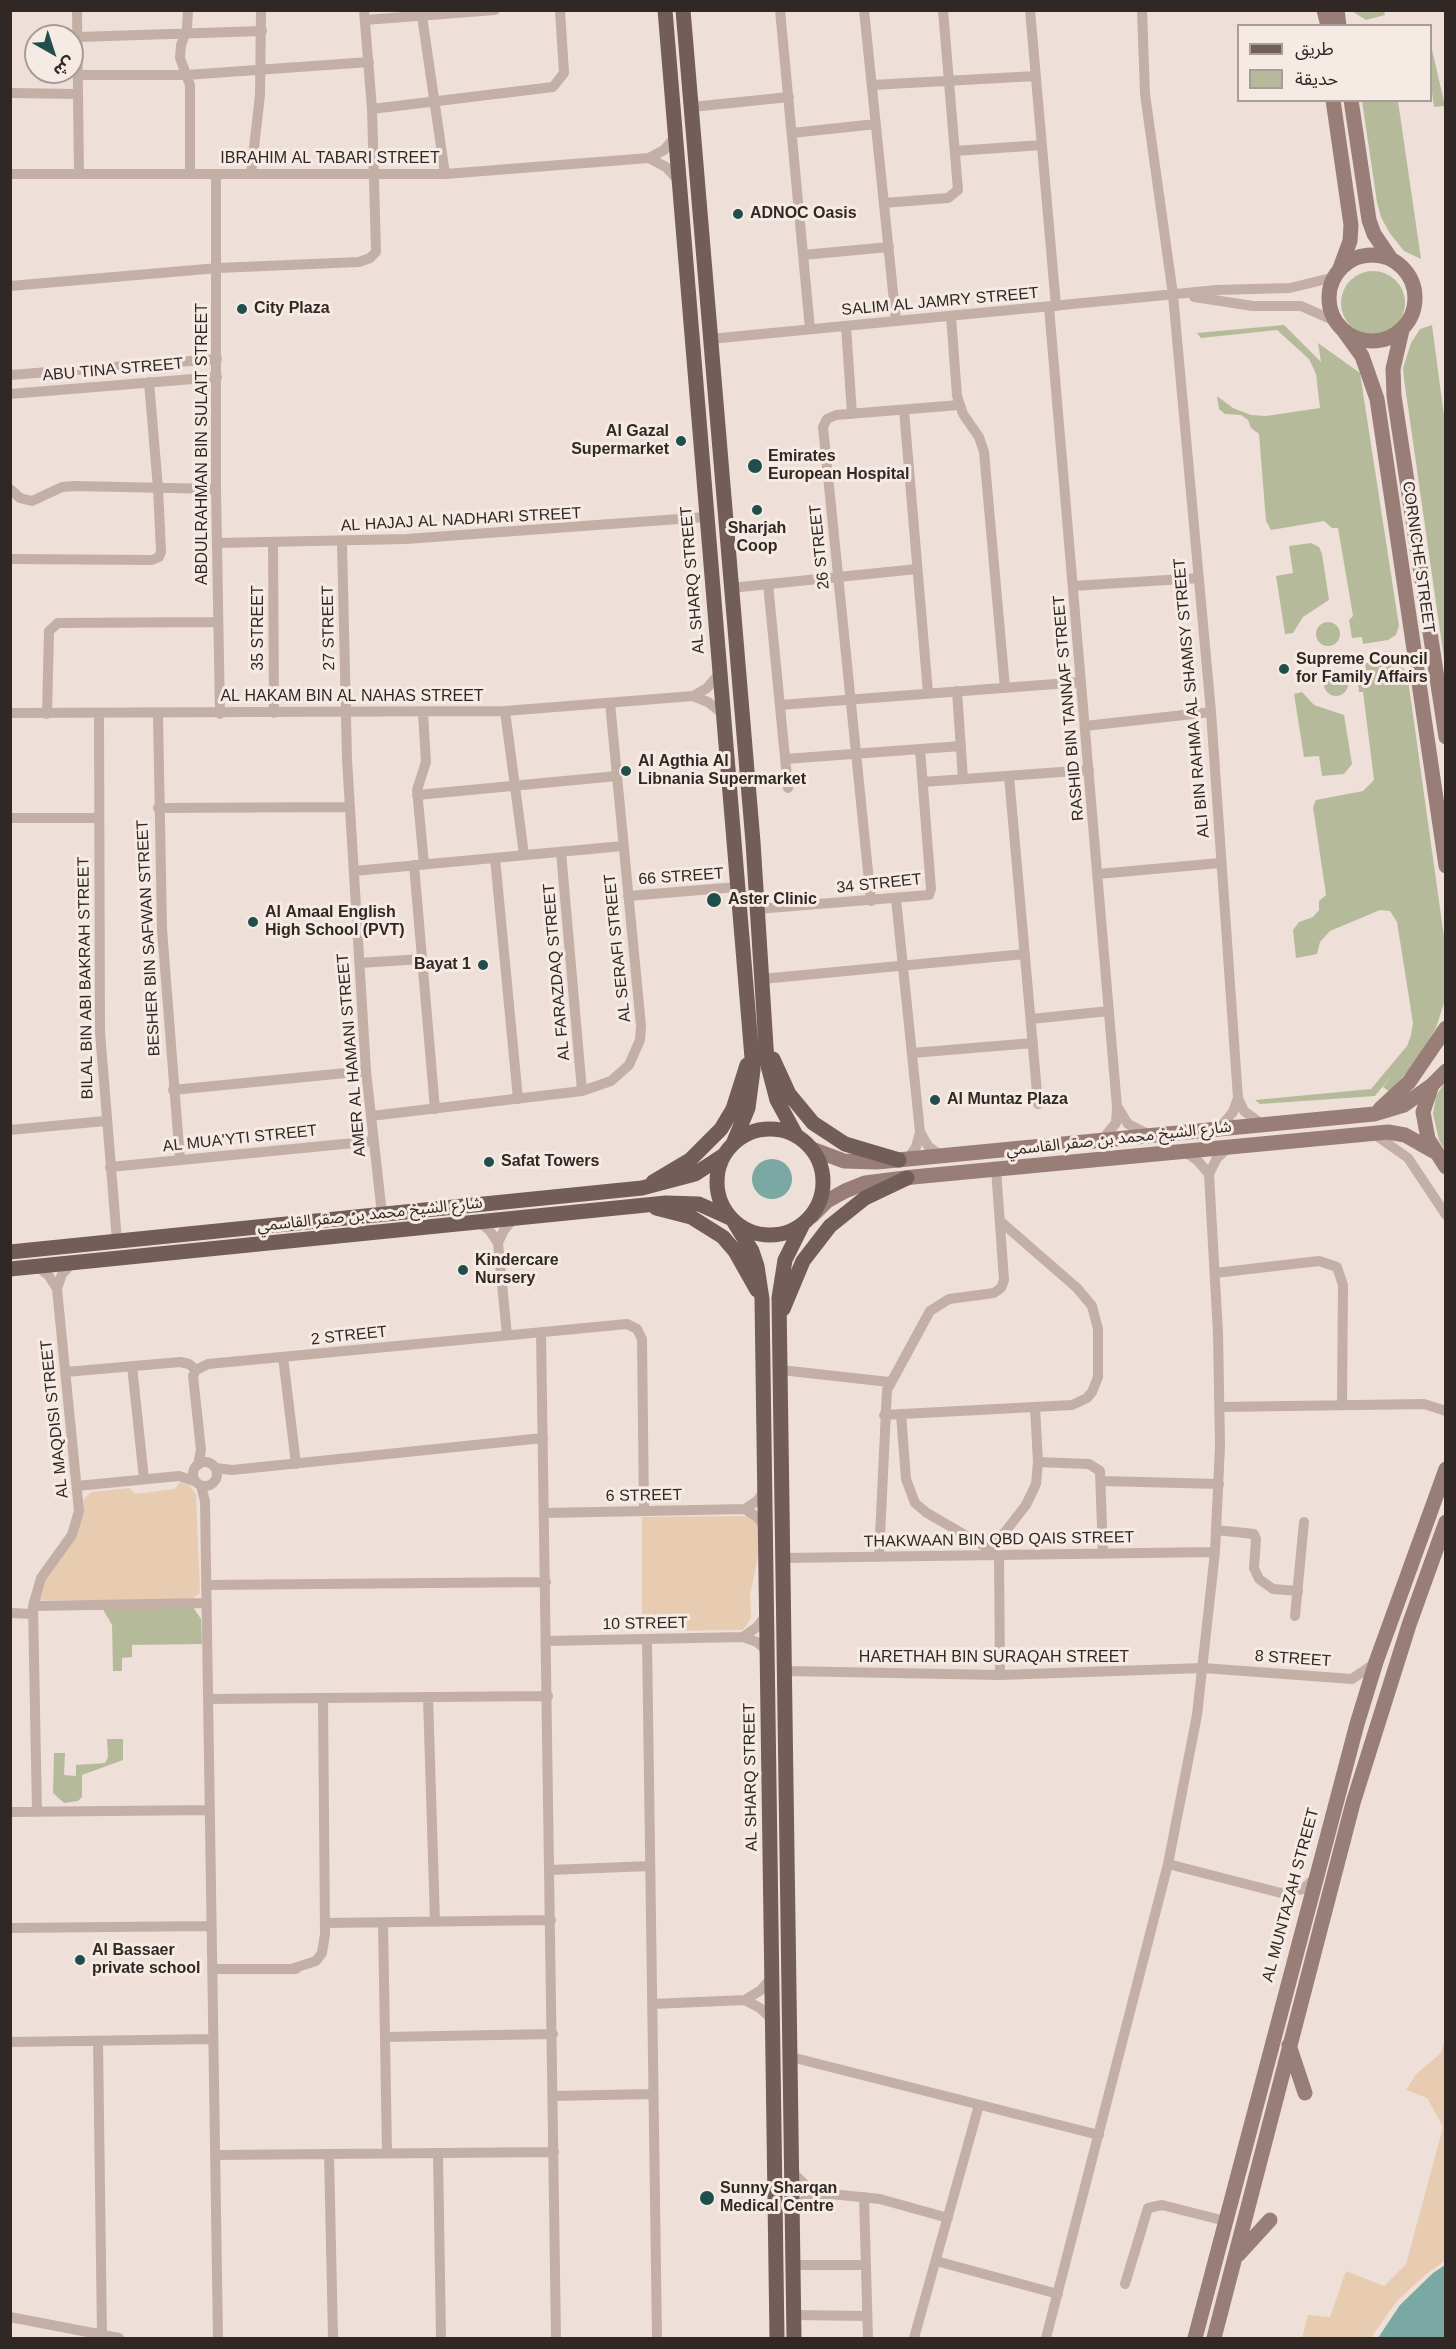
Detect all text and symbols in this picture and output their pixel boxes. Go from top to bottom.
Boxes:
north arrow [24,24,84,84]
legend [1237,24,1432,102]
text: طريق [1295,39,1334,59]
text: ش [51,53,78,80]
text: حديقة [1295,69,1338,89]
street label: IBRAHIM AL TABARI STREET [220,149,440,169]
place label: ADNOC Oasis [750,204,857,224]
marker: ADNOC Oasis [731,207,745,221]
street label: SALIM AL JAMRY STREET [841,284,1039,320]
place label: City Plaza [254,299,330,319]
marker: City Plaza [235,302,249,316]
street label: ABDULRAHMAN BIN SULAIT STREET [193,303,213,585]
street label: ABU TINA STREET [42,354,184,386]
place label: Al Gazal Supermarket [571,422,669,460]
marker: Al Gazal Supermarket [674,434,688,448]
place label: Emirates European Hospital [768,447,909,485]
marker: Emirates European Hospital [746,457,764,475]
street label: CORNICHE STREET [1398,480,1438,634]
marker: Sharjah Coop [750,503,764,517]
street label: AL HAJAJ AL NADHARI STREET [340,504,582,536]
street label: 26 STREET [806,504,834,590]
street label: AL SHARQ STREET [677,505,709,655]
place label: Sharjah Coop [728,519,786,557]
street label: ALI BIN RAHMA AL SHAMSY STREET [1170,557,1214,839]
street label: 35 STREET [249,585,269,671]
street label: 27 STREET [319,585,339,671]
street label: RASHID BIN TANNAF STREET [1050,594,1088,822]
place label: Supreme Council for Family Affairs [1296,650,1428,688]
marker: Supreme Council for Family Affairs [1277,662,1291,676]
street label: AL HAKAM BIN AL NAHAS STREET [220,687,484,707]
place label: Al Agthia Al Libnania Supermarket [638,752,806,790]
marker: Al Agthia Al Libnania Supermarket [619,764,633,778]
street label: BESHER BIN SAFWAN STREET [133,819,165,1057]
street label: BILAL BIN ABI BAKRAH STREET [74,856,98,1100]
street label: 66 STREET [638,864,724,890]
street label: 34 STREET [836,870,922,898]
street label: AL SERAFI STREET [601,873,635,1023]
street label: AL FARAZDAQ STREET [540,883,574,1061]
place label: Aster Clinic [728,890,817,910]
marker: Aster Clinic [705,891,723,909]
place label: Al Amaal English High School (PVT) [265,903,405,941]
marker: Al Amaal English High School (PVT) [246,915,260,929]
street label: AMER AL HAMANI STREET [334,952,370,1158]
place label: Bayat 1 [414,955,471,975]
marker: Bayat 1 [476,958,490,972]
place label: Al Muntaz Plaza [947,1090,1068,1110]
marker: Al Muntaz Plaza [928,1093,942,1107]
street label: شارع الشيخ محمد بن صقر القاسمي [1005,1118,1233,1160]
street label: AL MUA'YTI STREET [162,1121,318,1157]
place label: Safat Towers [501,1152,599,1172]
marker: Safat Towers [482,1155,496,1169]
street label: شارع الشيخ محمد بن صقر القاسمي [256,1194,484,1236]
place label: Kindercare Nursery [475,1251,559,1289]
marker: Kindercare Nursery [456,1263,470,1277]
street label: 2 STREET [310,1322,388,1350]
street label: AL MAQDISI STREET [37,1339,73,1499]
street label: 6 STREET [606,1486,682,1506]
street label: THAKWAAN BIN QBD QAIS STREET [864,1528,1134,1552]
street label: 10 STREET [602,1614,688,1634]
street label: 8 STREET [1254,1647,1332,1671]
street label: HARETHAH BIN SURAQAH STREET [859,1648,1129,1668]
street label: AL SHARQ STREET [740,1703,762,1851]
street label: AL MUNTAZAH STREET [1259,1806,1323,1984]
place label: Al Bassaer private school [92,1941,200,1979]
marker: Al Bassaer private school [73,1953,87,1967]
place label: Sunny Sharqan Medical Centre [720,2179,837,2217]
marker: Sunny Sharqan Medical Centre [698,2189,716,2207]

